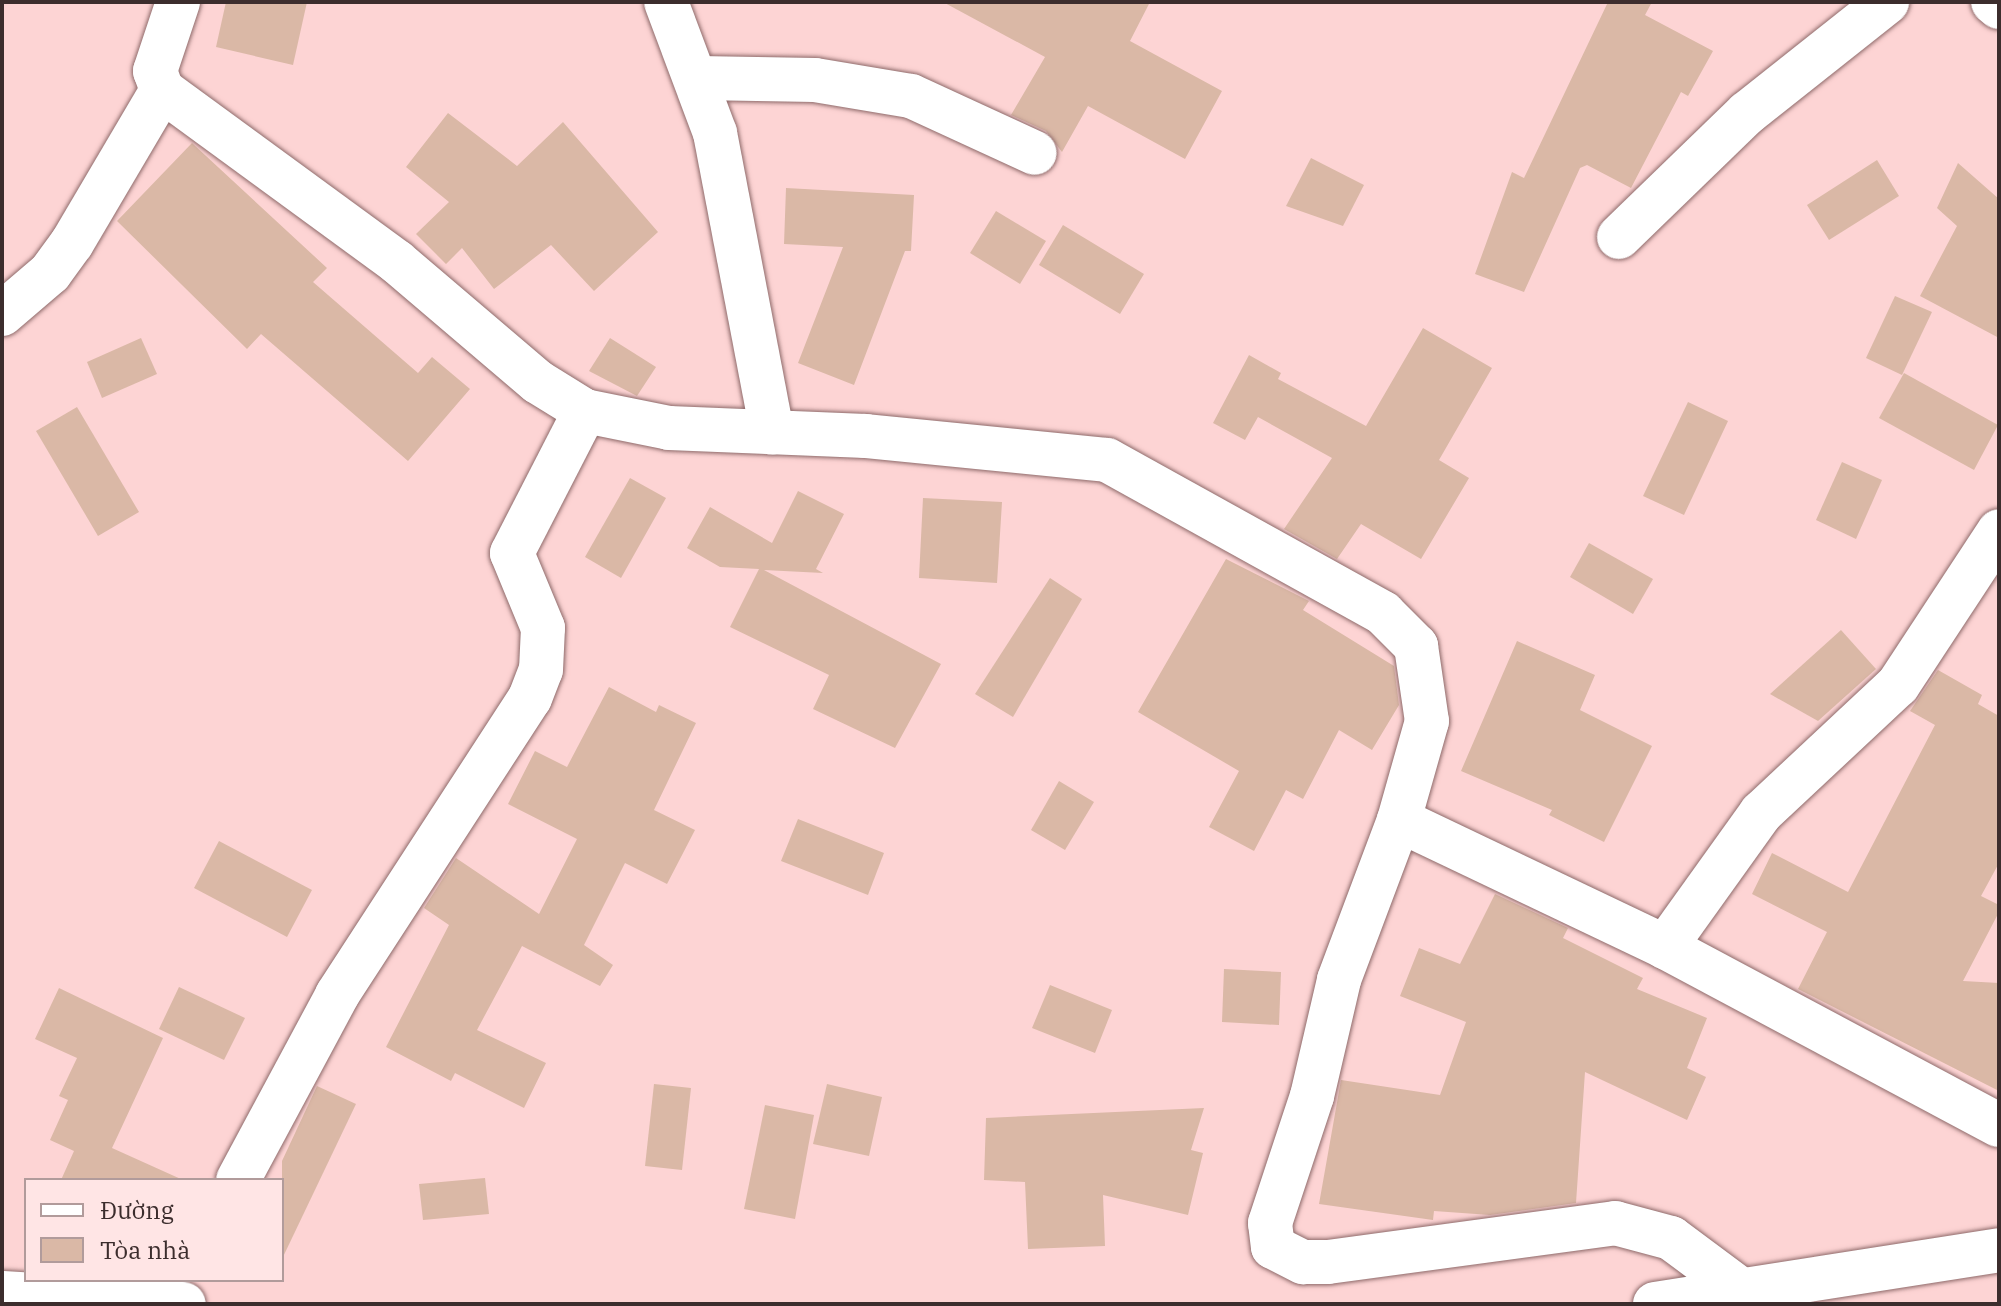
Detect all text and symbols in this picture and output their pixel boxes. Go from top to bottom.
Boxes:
legend [24,1178,284,1282]
text: Đường [100,1194,174,1226]
text: Tòa nhà [100,1234,190,1266]

